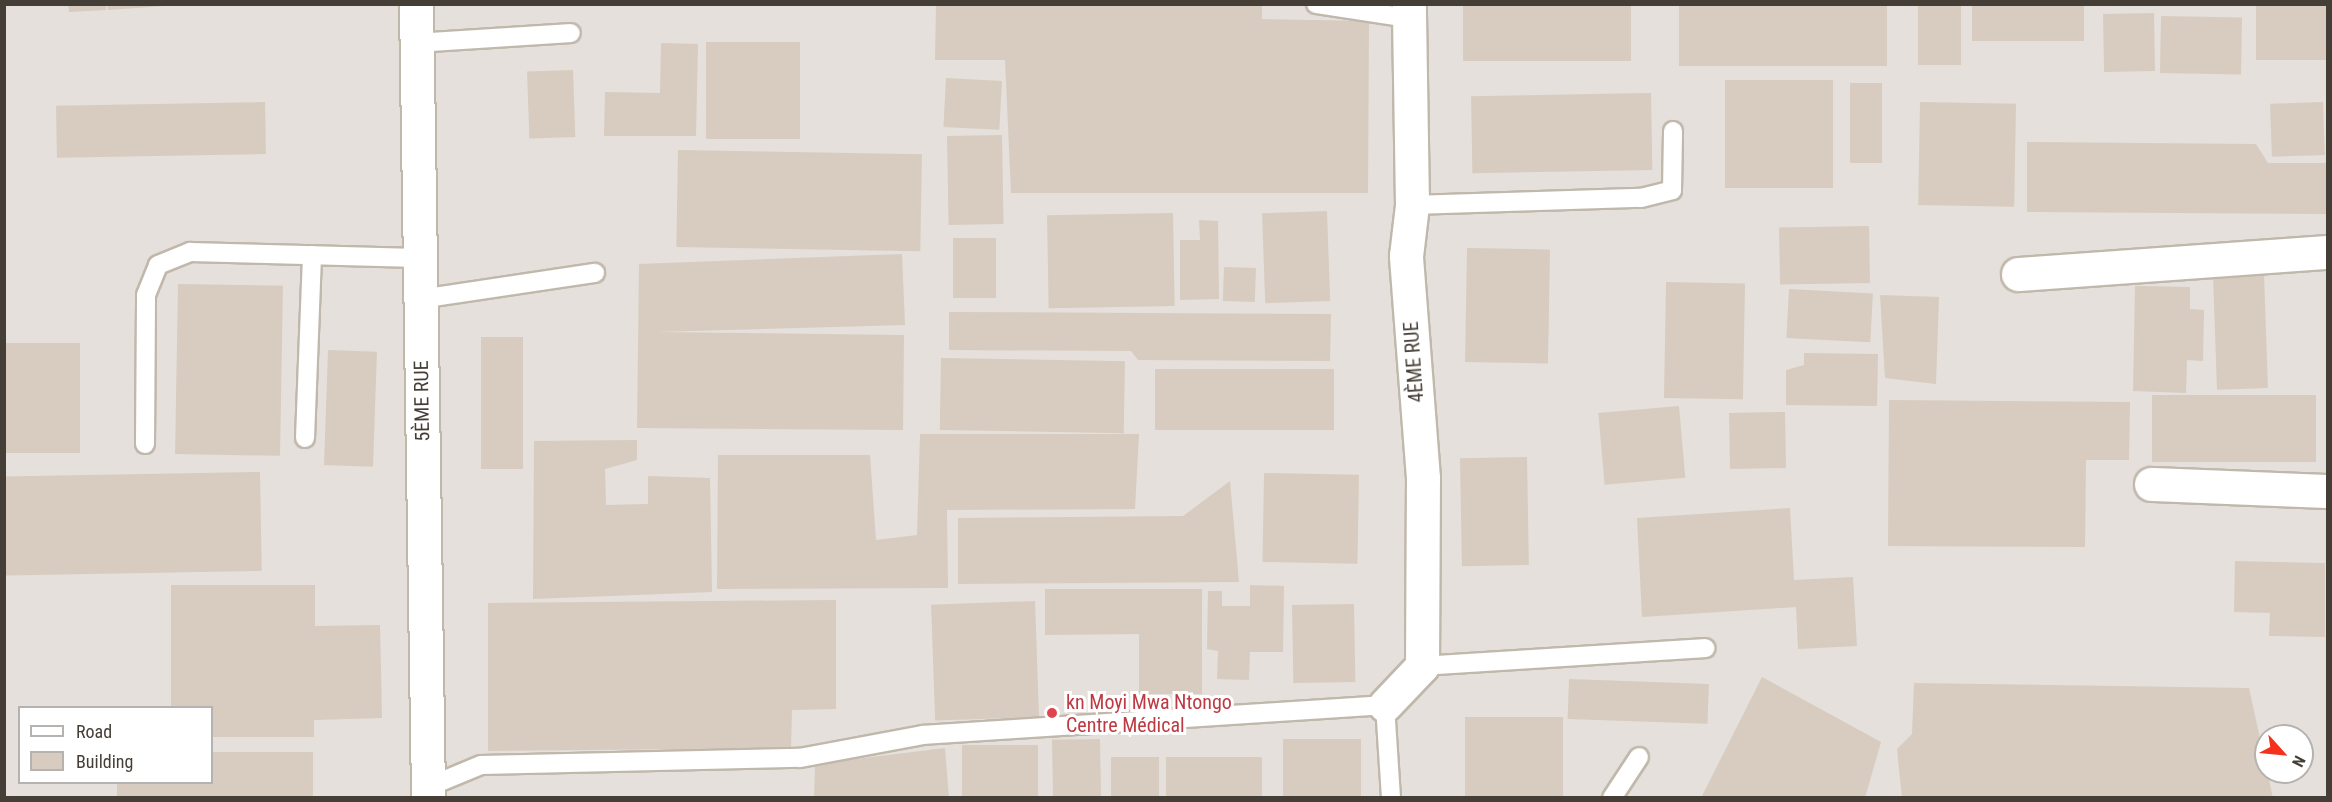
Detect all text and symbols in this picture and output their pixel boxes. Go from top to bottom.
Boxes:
street label: 4ÈME RUE [1399,321,1429,403]
street label: 5ÈME RUE [409,360,435,442]
place label: kn Moyi Mwa Ntongo Centre Médical [1066,690,1232,737]
marker: kn Moyi Mwa Ntongo Centre Médical [1043,704,1061,722]
legend [18,706,213,784]
text: Road [76,721,112,742]
north arrow [2254,724,2314,784]
text: Building [76,751,133,772]
text: N [2288,753,2309,770]

